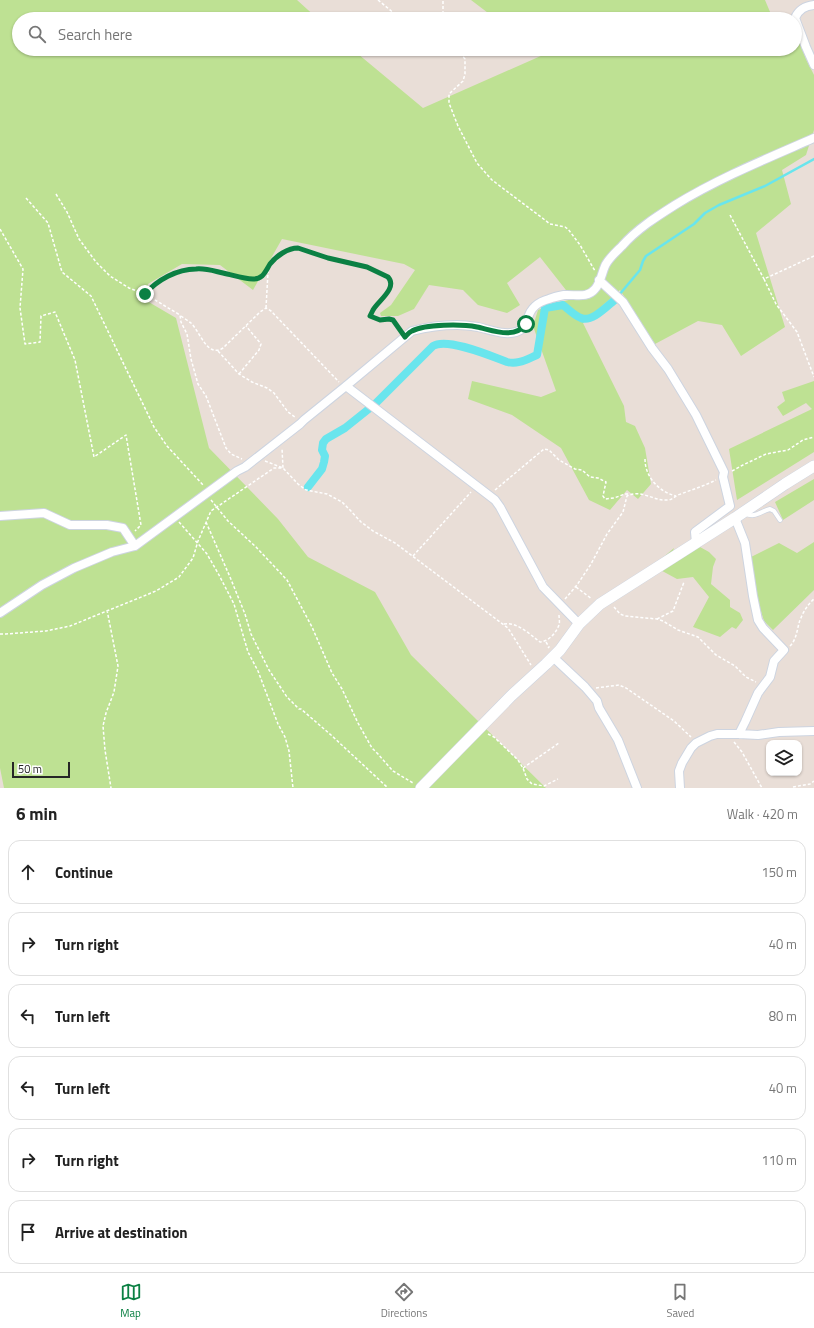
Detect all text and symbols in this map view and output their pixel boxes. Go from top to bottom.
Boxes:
search box [12,12,802,56]
icon: search [26,23,48,45]
text: Search here [58,23,132,46]
route end [136,285,154,303]
route start [517,315,535,333]
map controls [766,740,802,776]
button: layers [766,740,802,776]
scale bar [12,760,70,779]
text: 50 m [18,761,42,777]
text: 6 min [16,801,57,827]
text: Walk · 420 m [727,804,798,824]
icon: ahead [17,861,39,883]
text: Continue [55,861,113,884]
text: 150 m [761,862,797,882]
icon: right [17,933,39,955]
text: Turn right [55,933,119,956]
text: 40 m [769,934,797,954]
icon: left [17,1005,39,1027]
text: Turn left [55,1005,110,1028]
text: 80 m [769,1006,797,1026]
icon: left [17,1077,39,1099]
text: Turn left [55,1077,110,1100]
text: 40 m [769,1078,797,1098]
icon: right [17,1149,39,1171]
text: Turn right [55,1149,119,1172]
text: 110 m [761,1150,797,1170]
icon: arrive [17,1221,39,1243]
text: Arrive at destination [55,1221,188,1244]
tab: Map [120,1281,142,1321]
tab: Directions [381,1281,427,1321]
tab: Saved [666,1281,694,1321]

